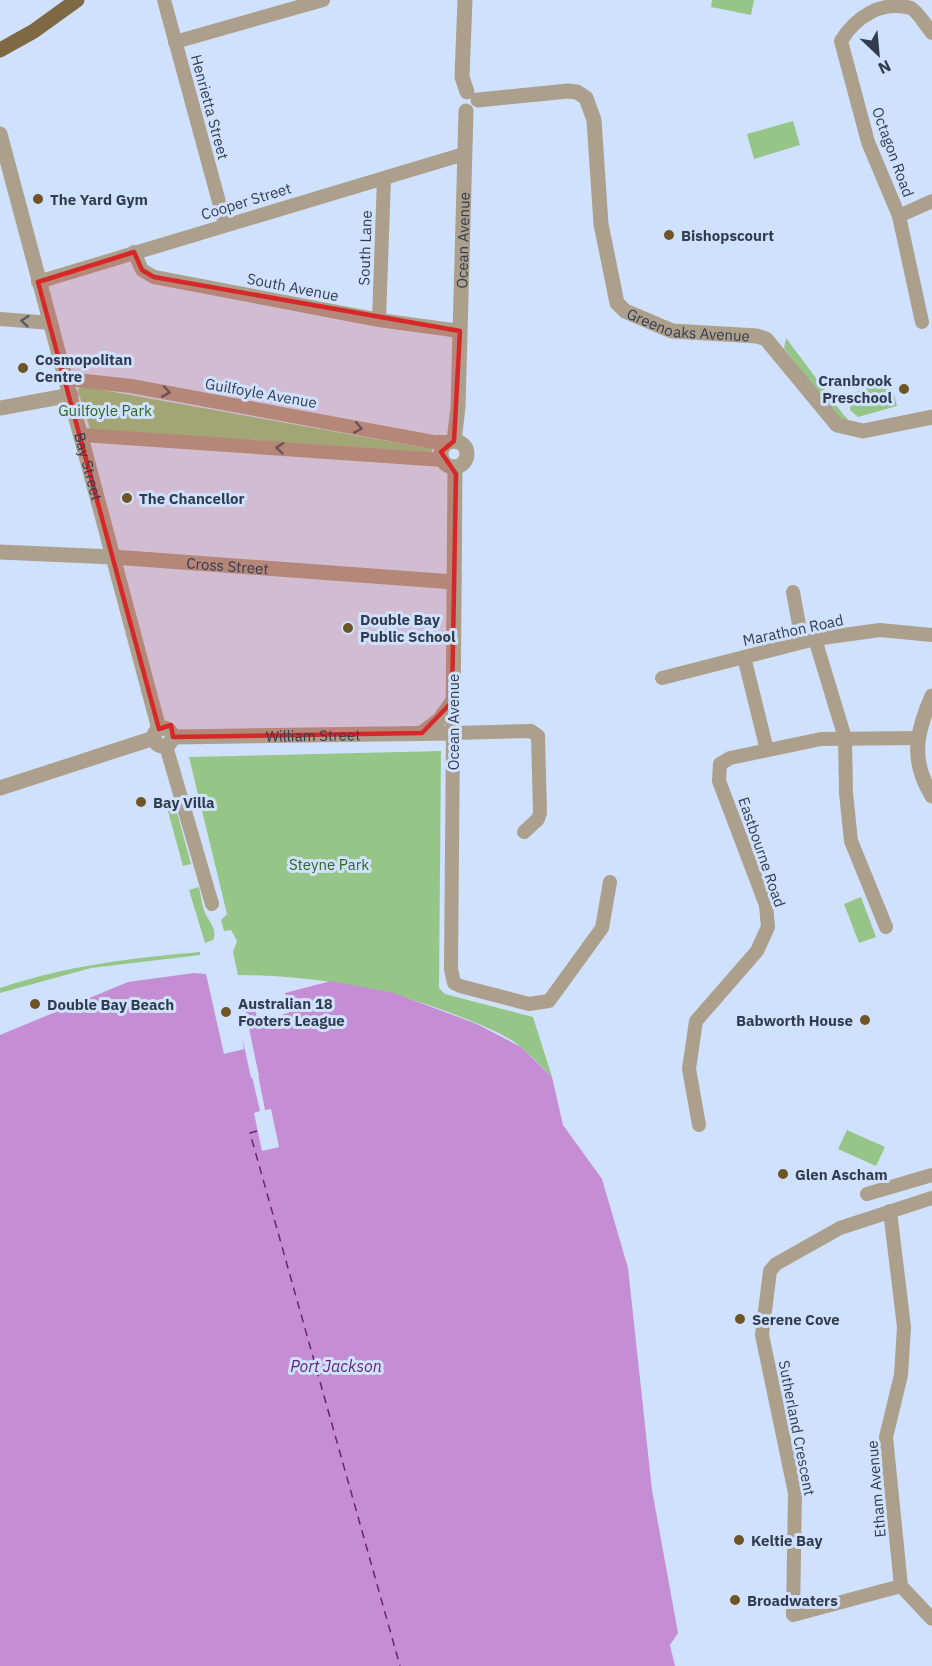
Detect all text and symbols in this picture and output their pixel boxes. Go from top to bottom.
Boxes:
north arrow [848,24,908,84]
street label: Henrietta Street [187,52,233,162]
text: N [875,56,894,79]
street label: Octagon Road [868,104,918,200]
street label: Cooper Street [199,178,293,224]
place label: The Yard Gym [50,190,148,209]
marker: The Yard Gym [31,192,45,206]
street label: Ocean Avenue [452,192,473,289]
street label: South Lane [354,210,376,286]
place label: Bishopscourt [681,226,774,245]
marker: Bishopscourt [662,228,676,242]
street label: South Avenue [246,269,340,305]
street label: Greenoaks Avenue [624,303,751,345]
one-way arrow [21,315,30,328]
place label: Cosmopolitan Centre [35,350,132,386]
marker: Cosmopolitan Centre [16,361,30,375]
place label: Cranbrook Preschool [818,371,892,407]
street label: Guilfoyle Avenue [204,374,318,412]
marker: Cranbrook Preschool [897,382,911,396]
one-way arrow [161,385,171,398]
park label: Guilfoyle Park [58,401,152,420]
one-way arrow [352,421,362,434]
street label: Bay Street [71,430,107,503]
one-way arrow [275,442,284,455]
place label: The Chancellor [139,489,244,508]
marker: The Chancellor [120,491,134,505]
street label: Cross Street [186,553,269,578]
place label: Double Bay Public School [360,610,456,646]
street label: Marathon Road [741,610,845,650]
marker: Double Bay Public School [341,621,355,635]
street label: Ocean Avenue [444,674,463,770]
street label: William Street [265,725,361,745]
place label: Bay Villa [153,793,215,812]
street label: Eastbourne Road [734,794,790,910]
marker: Bay Villa [134,795,148,809]
park label: Steyne Park [289,855,369,874]
place label: Australian 18 Footers League [238,994,345,1030]
place label: Double Bay Beach [47,995,174,1014]
marker: Double Bay Beach [28,997,42,1011]
marker: Australian 18 Footers League [219,1005,233,1019]
place label: Babworth House [736,1011,853,1030]
marker: Babworth House [858,1013,872,1027]
place label: Glen Ascham [795,1165,888,1184]
marker: Glen Ascham [776,1167,790,1181]
place label: Serene Cove [752,1310,840,1329]
marker: Serene Cove [733,1312,747,1326]
water label: Port Jackson [290,1356,382,1376]
street label: Sutherland Crescent [775,1359,819,1497]
street label: Etham Avenue [862,1440,890,1538]
place label: Keltie Bay [751,1531,822,1550]
marker: Keltie Bay [732,1533,746,1547]
place label: Broadwaters [747,1591,838,1610]
marker: Broadwaters [728,1593,742,1607]

